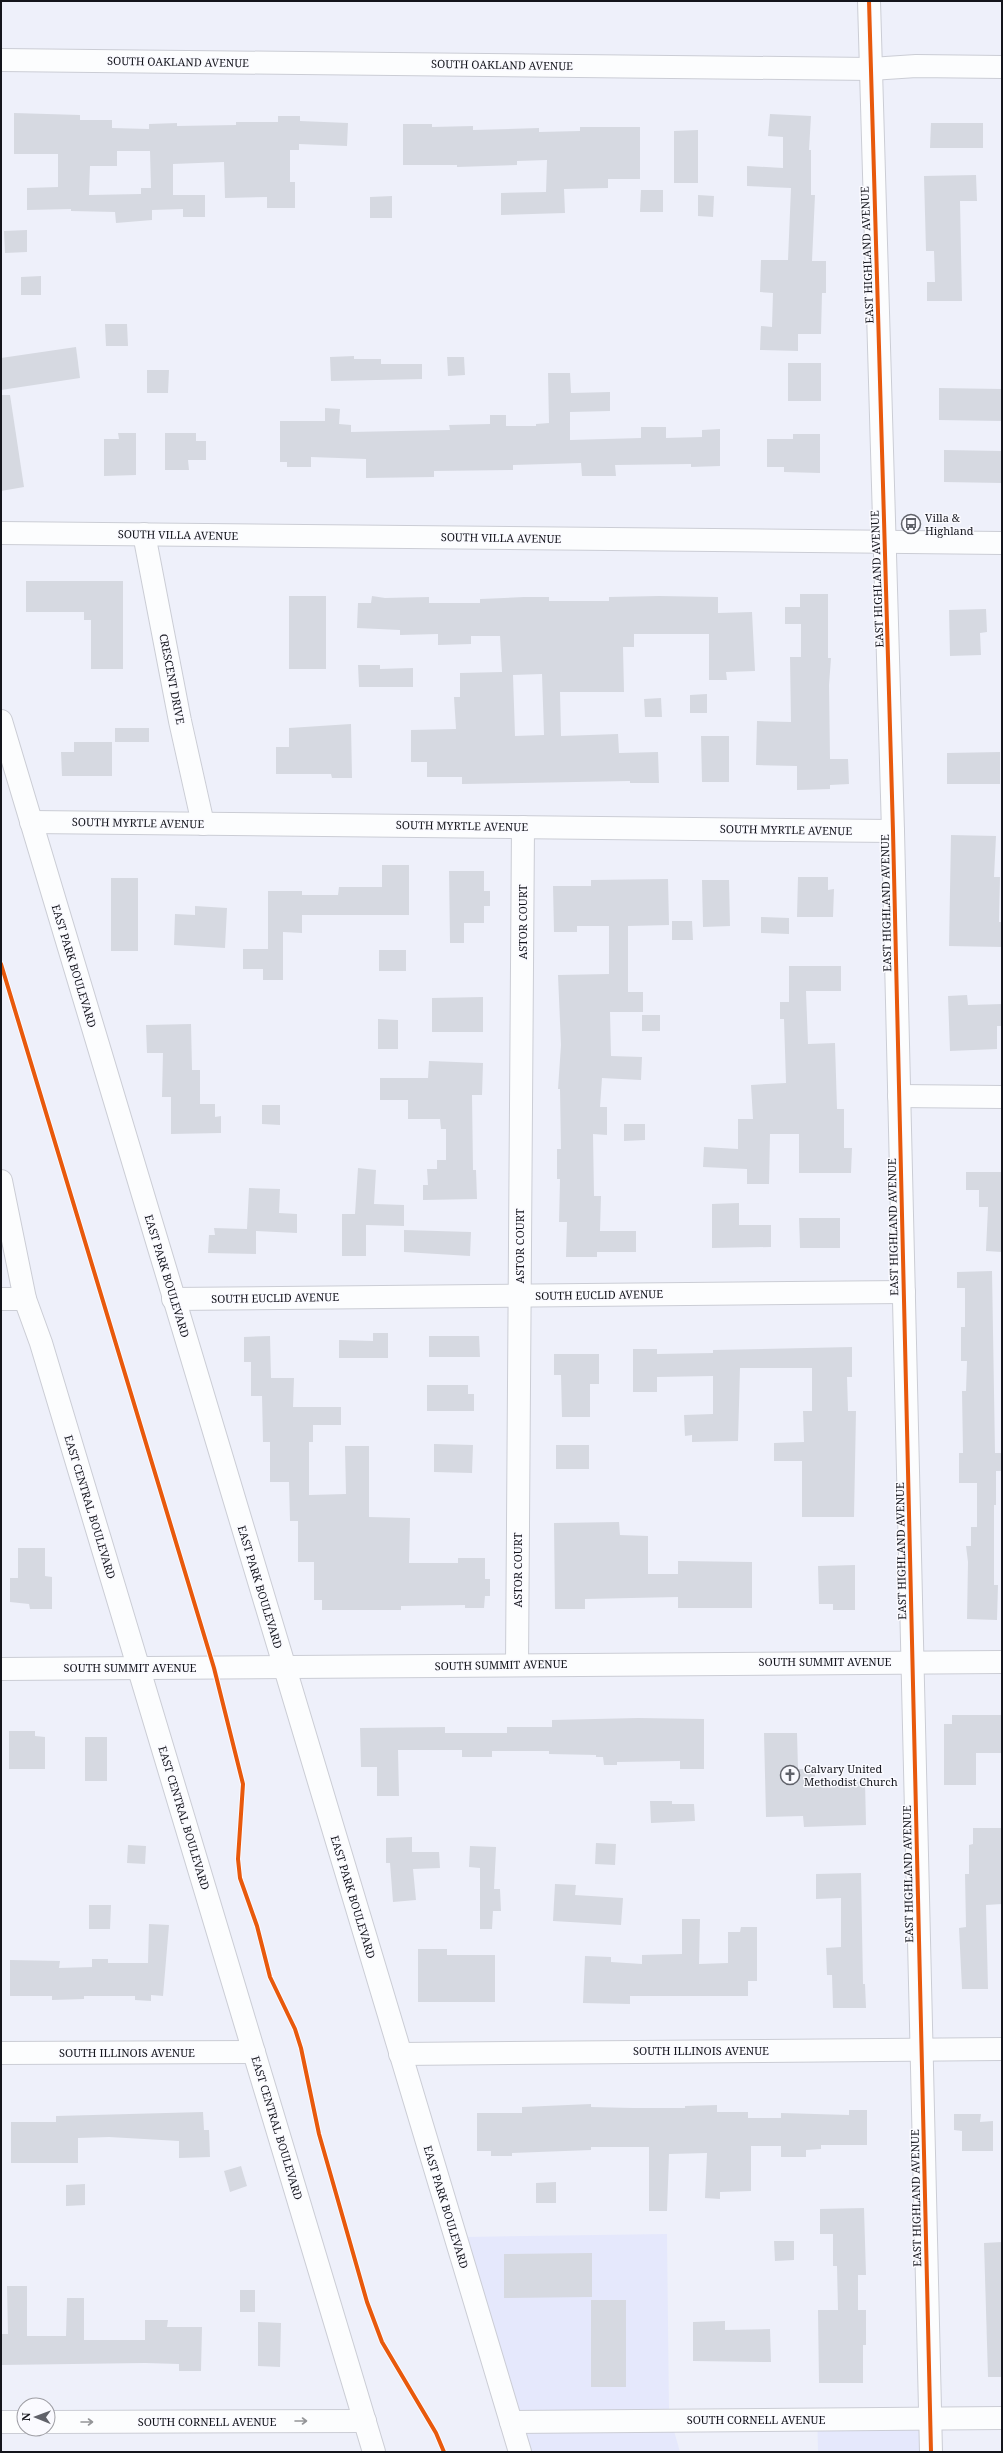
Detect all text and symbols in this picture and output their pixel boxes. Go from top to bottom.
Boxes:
street label: SOUTH OAKLAND AVENUE [107,53,249,70]
street label: SOUTH OAKLAND AVENUE [431,56,573,73]
street label: EAST HIGHLAND AVENUE [857,186,876,324]
street label: EAST HIGHLAND AVENUE [867,510,886,648]
place label: Villa & Highland [925,510,974,538]
bus stop icon: Villa & Highland [900,513,922,535]
street label: SOUTH VILLA AVENUE [118,526,238,543]
street label: SOUTH VILLA AVENUE [441,529,561,546]
street label: CRESCENT DRIVE [156,632,189,726]
street label: SOUTH MYRTLE AVENUE [72,814,204,831]
street label: SOUTH MYRTLE AVENUE [396,817,528,834]
street label: SOUTH MYRTLE AVENUE [720,821,852,838]
street label: EAST HIGHLAND AVENUE [877,834,894,972]
street label: ASTOR COURT [515,884,530,959]
street label: EAST PARK BOULEVARD [49,903,100,1029]
street label: EAST HIGHLAND AVENUE [884,1158,901,1296]
street label: ASTOR COURT [512,1208,527,1283]
street label: EAST PARK BOULEVARD [142,1213,193,1339]
street label: SOUTH EUCLID AVENUE [535,1286,663,1303]
street label: SOUTH EUCLID AVENUE [211,1289,339,1306]
street label: EAST CENTRAL BOULEVARD [61,1433,120,1581]
street label: EAST HIGHLAND AVENUE [892,1482,909,1620]
street label: EAST PARK BOULEVARD [235,1524,286,1650]
street label: ASTOR COURT [510,1532,525,1607]
street label: SOUTH SUMMIT AVENUE [759,1654,892,1669]
street label: SOUTH SUMMIT AVENUE [434,1656,568,1673]
street label: SOUTH SUMMIT AVENUE [64,1660,197,1675]
street label: EAST CENTRAL BOULEVARD [155,1744,214,1892]
place label: Calvary United Methodist Church [804,1761,898,1789]
church icon: Calvary United Methodist Church [779,1764,801,1786]
street label: EAST HIGHLAND AVENUE [899,1805,916,1943]
street label: EAST PARK BOULEVARD [328,1834,379,1960]
street label: SOUTH ILLINOIS AVENUE [633,2043,769,2058]
street label: SOUTH ILLINOIS AVENUE [59,2045,195,2060]
street label: EAST CENTRAL BOULEVARD [248,2054,307,2202]
street label: EAST HIGHLAND AVENUE [907,2129,924,2267]
street label: EAST PARK BOULEVARD [421,2144,472,2270]
north arrow [16,2397,56,2437]
text: N [18,2412,33,2421]
street label: SOUTH CORNELL AVENUE [687,2412,825,2427]
street label: SOUTH CORNELL AVENUE [138,2414,276,2429]
one-way arrow [294,2417,307,2425]
one-way arrow [80,2418,93,2426]

